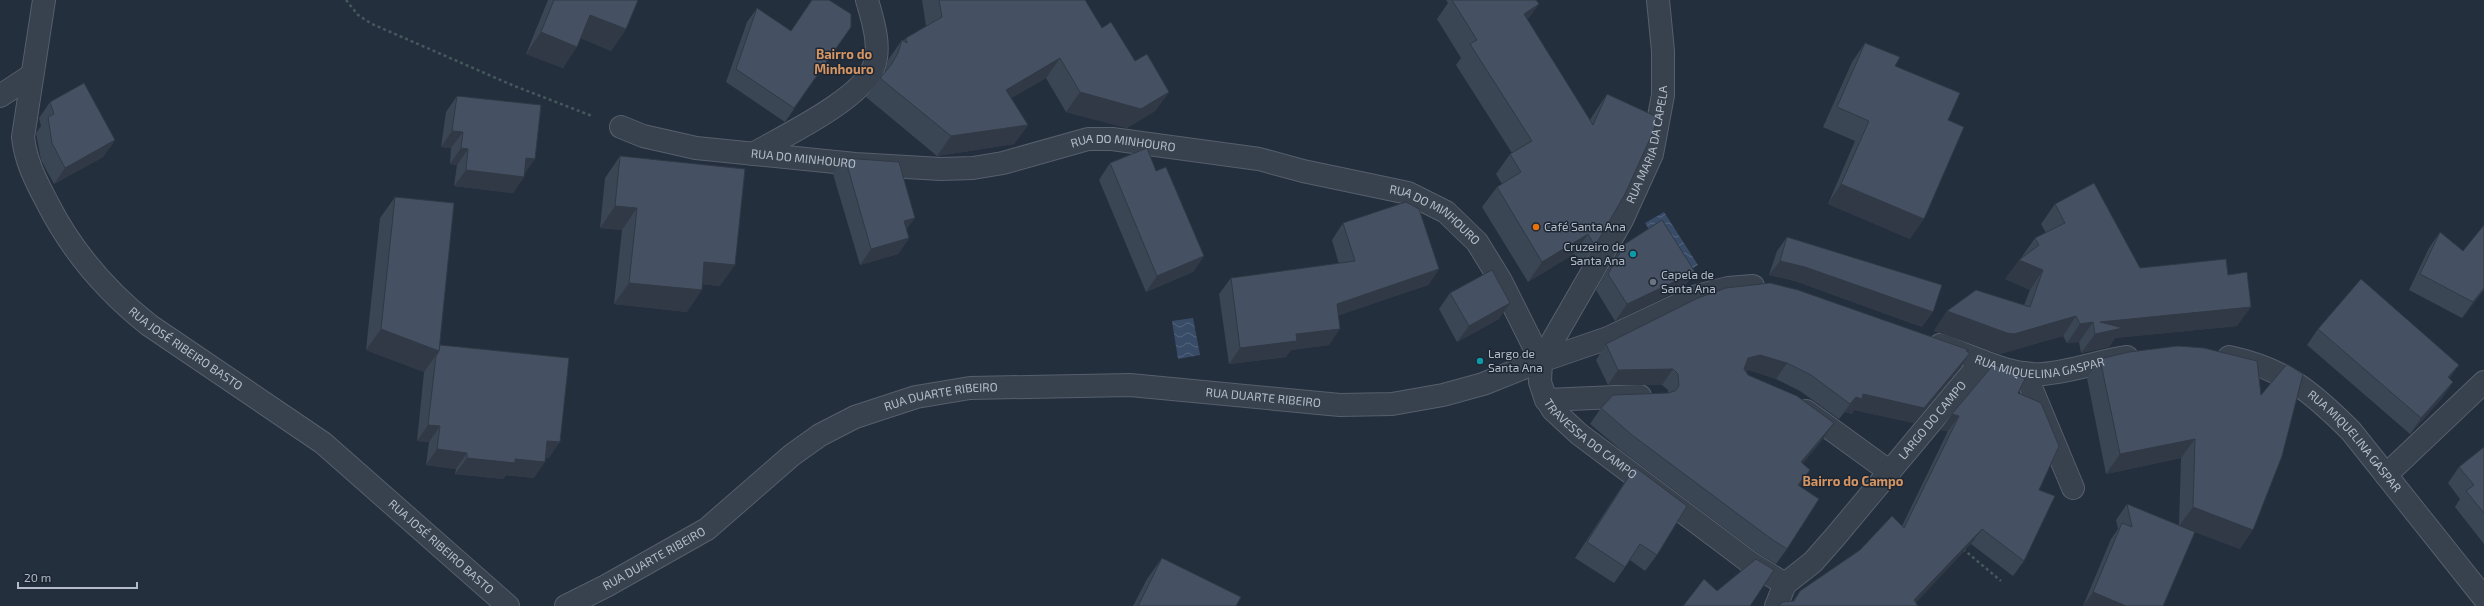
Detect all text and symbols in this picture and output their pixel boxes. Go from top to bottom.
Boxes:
district label: Bairro do Minhouro [814,46,874,77]
street label: RUA MARIA DA CAPELA [1622,85,1669,205]
street label: RUA DO MINHOURO [1069,131,1176,154]
street label: RUA DO MINHOURO [750,146,857,170]
street label: RUA DO MINHOURO [1388,181,1483,247]
place label: Café Santa Ana [1544,219,1626,233]
marker: Café Santa Ana [1531,222,1541,232]
place label: Cruzeiro de Santa Ana [1564,239,1625,267]
marker: Cruzeiro de Santa Ana [1628,249,1638,259]
place label: Capela de Santa Ana [1661,267,1716,295]
marker: Capela de Santa Ana [1648,277,1658,287]
street label: RUA JOSÉ RIBEIRO BASTO [126,303,246,393]
place label: Largo de Santa Ana [1488,346,1543,374]
street label: RUA MIQUELINA GASPAR [1973,351,2106,380]
marker: Largo de Santa Ana [1475,356,1485,366]
street label: LARGO DO CAMPO [1895,378,1969,462]
street label: RUA DUARTE RIBEIRO [882,379,998,413]
street label: RUA DUARTE RIBEIRO [1205,384,1322,409]
street label: RUA MIQUELINA GASPAR [2305,387,2405,494]
street label: TRAVESSA DO CAMPO [1542,396,1640,481]
district label: Bairro do Campo [1802,473,1904,489]
street label: RUA JOSÉ RIBEIRO BASTO [386,496,497,596]
street label: RUA DUARTE RIBEIRO [600,523,707,592]
scale bar [18,564,137,590]
text: 20 m [24,570,51,584]

